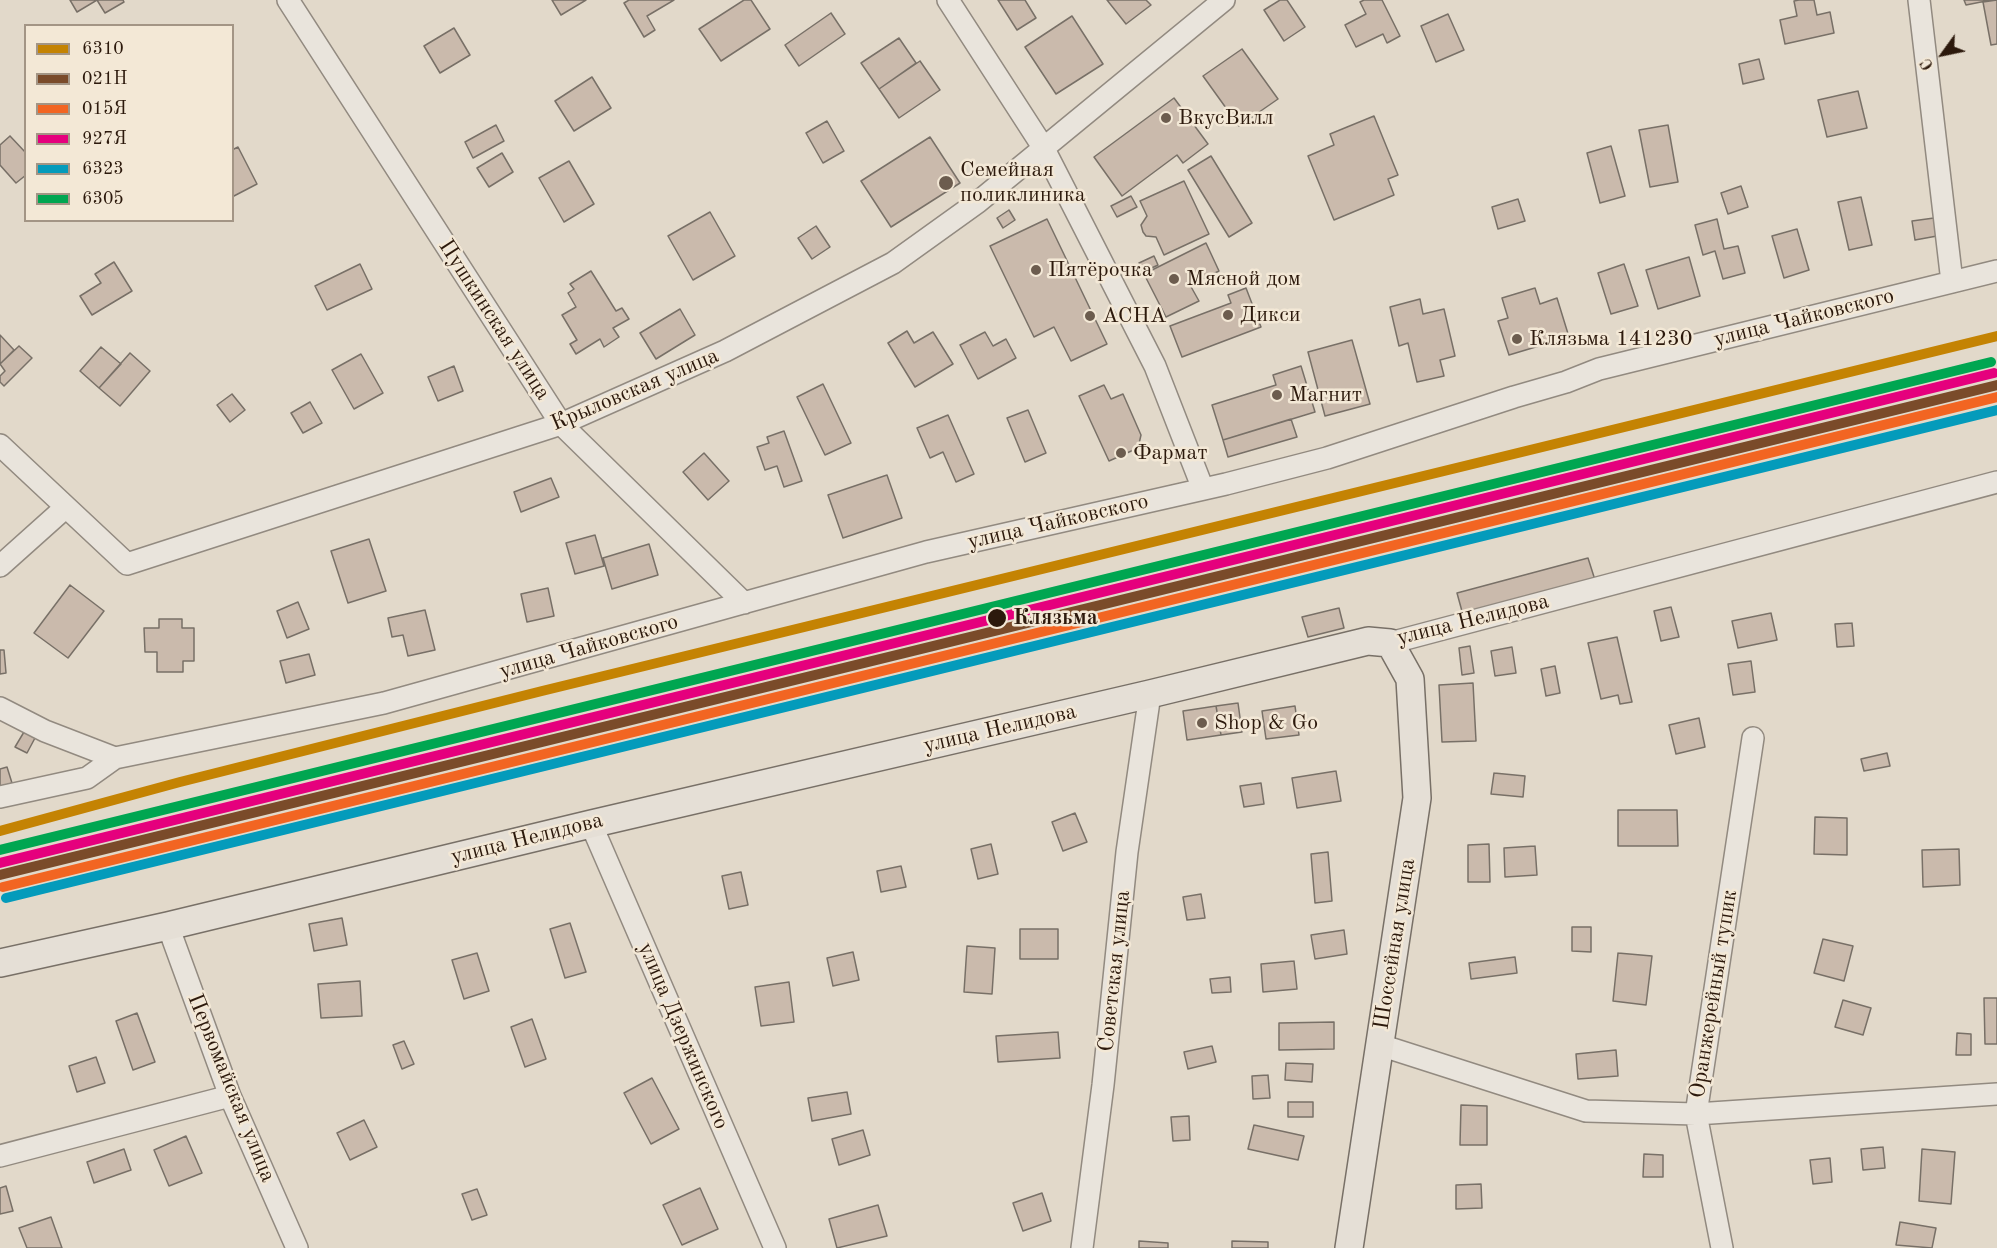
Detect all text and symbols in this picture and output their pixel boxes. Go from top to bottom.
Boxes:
legend [24,24,234,222]
north arrow [1913,24,1973,84]
text: 6310 [82,40,124,58]
text: С [1918,55,1937,73]
text: 021Н [82,70,128,88]
text: 015Я [82,100,127,118]
place label: ВкусВилл [1178,105,1274,131]
marker: ВкусВилл [1159,111,1173,125]
text: 927Я [82,130,127,148]
place label: Семейная поликлиника [960,157,1086,208]
text: 6323 [82,160,124,178]
marker: Семейная поликлиника [937,174,955,192]
text: 6305 [82,190,124,208]
street label: Пушкинская улица [432,235,556,405]
place label: Пятёрочка [1048,257,1152,283]
marker: Пятёрочка [1029,263,1043,277]
place label: Мясной дом [1186,266,1301,292]
marker: Мясной дом [1167,272,1181,286]
street label: улица Чайковского [1711,283,1897,353]
place label: Дикси [1240,302,1301,328]
place label: АСНА [1102,303,1167,329]
marker: Дикси [1221,308,1235,322]
marker: АСНА [1083,309,1097,323]
place label: Клязьма 141230 [1529,326,1692,352]
marker: Клязьма 141230 [1510,332,1524,346]
street label: Крыловская улица [547,343,723,437]
place label: Магнит [1289,382,1362,408]
marker: Магнит [1270,388,1284,402]
place label: Фармат [1133,440,1208,466]
marker: Фармат [1114,446,1128,460]
street label: улица Чайковского [965,488,1151,556]
street label: улица Нелидова [1394,588,1552,652]
place label: Клязьма [1013,605,1098,631]
marker: Клязьма [986,607,1008,629]
street label: улица Чайковского [497,609,681,685]
street label: улица Нелидова [921,699,1079,759]
place label: Shop & Go [1214,710,1318,736]
marker: Shop & Go [1195,716,1209,730]
street label: улица Нелидова [448,807,606,871]
street label: Шоссейная улица [1368,856,1422,1032]
street label: Оранжерейный тупик [1684,888,1744,1100]
street label: Советская улица [1093,889,1137,1053]
street label: улица Дзержинского [632,939,734,1133]
street label: Первомайская улица [181,990,281,1186]

